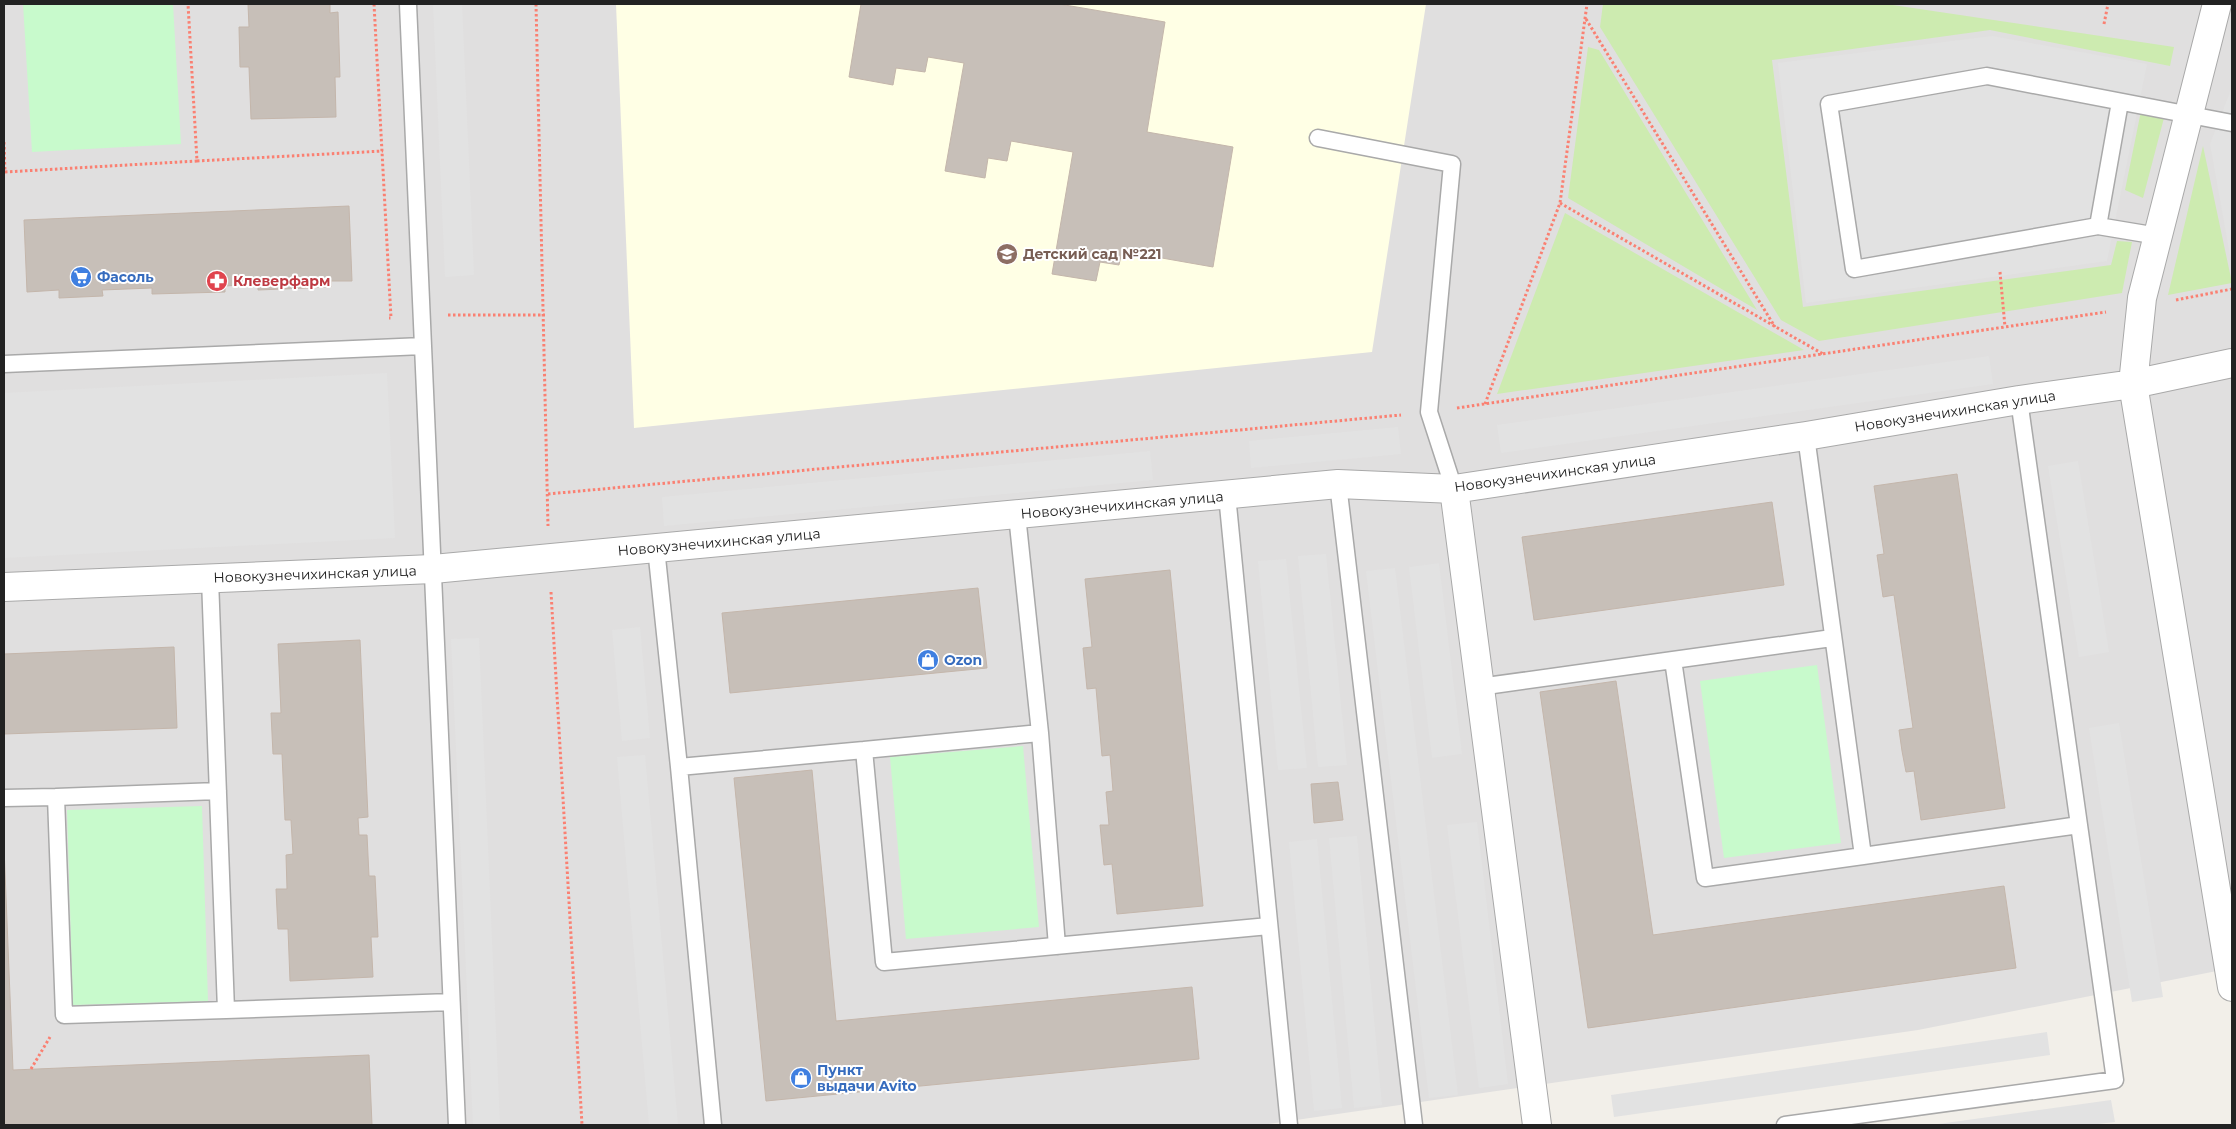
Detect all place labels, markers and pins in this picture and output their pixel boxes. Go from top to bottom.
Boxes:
school or university icon: Детский сад №221 [995,242,1019,266]
place label: Детский сад №221 [1023,245,1161,263]
supermarket icon: Фасоль [69,265,93,289]
place label: Фасоль [97,268,154,286]
pharmacy icon: Клеверфарм [205,269,229,293]
place label: Клеверфарм [233,272,330,290]
shop icon: Ozon [916,648,940,672]
place label: Ozon [944,651,982,669]
place label: Пункт выдачи Avito [817,1061,917,1095]
shop icon: Пункт выдачи Avito [789,1066,813,1090]

